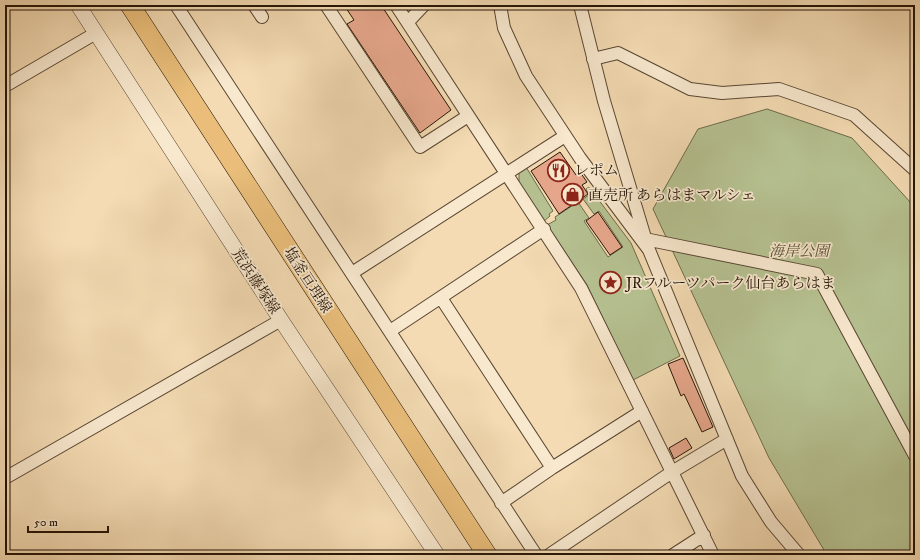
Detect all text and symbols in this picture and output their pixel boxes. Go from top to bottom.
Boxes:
restaurant icon: レポム [546,157,572,183]
place label: レポム [574,161,619,180]
shop icon: 直売所 あらはまマルシェ [560,182,586,208]
place label: 直売所 あらはまマルシェ [588,186,756,205]
park label: 海岸公園 [769,242,832,261]
street label: 塩釜亘理線 [279,244,336,317]
street label: 荒浜藤塚線 [227,245,284,318]
place icon: JRフルーツパーク仙台あらはま [598,270,624,296]
place label: JRフルーツパーク仙台あらはま [624,274,836,293]
scale bar [28,508,108,534]
text: 50 m [34,515,58,530]

